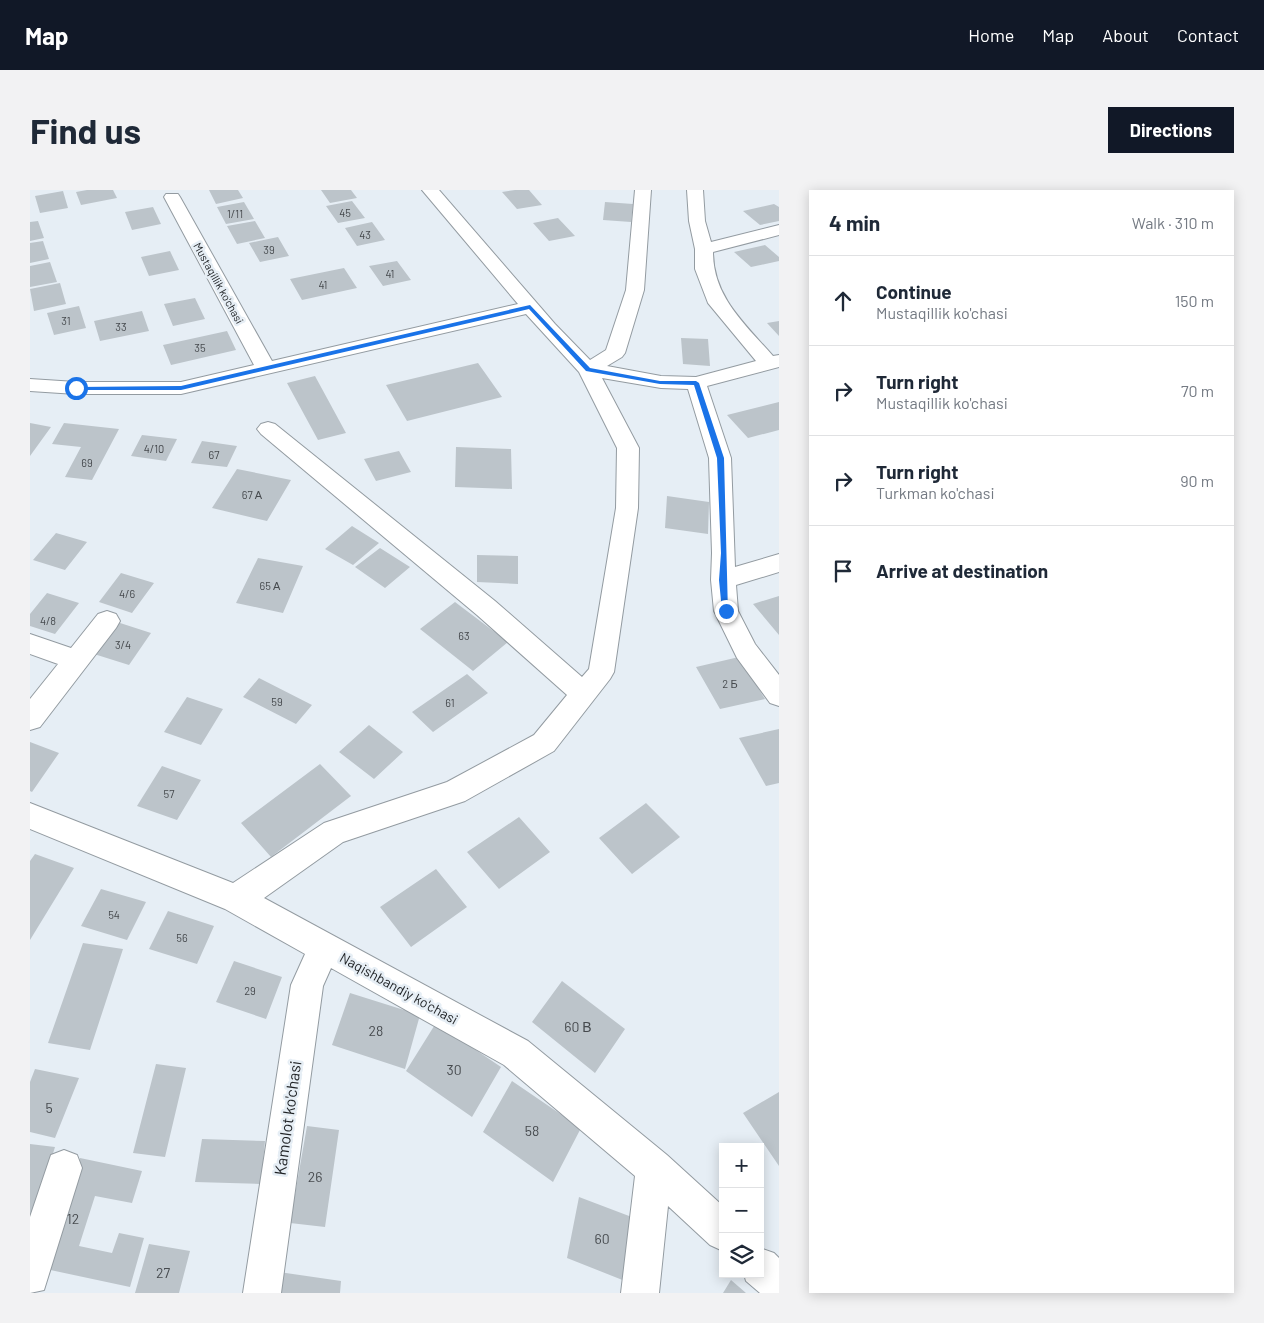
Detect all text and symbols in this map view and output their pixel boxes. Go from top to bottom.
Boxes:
text: Map [25,21,68,50]
text: Home [968,24,1014,46]
text: Map [1042,24,1074,46]
text: About [1102,24,1149,46]
text: Contact [1177,24,1239,46]
button: Directions [1108,107,1234,153]
text: Find us [30,109,141,151]
house number: 45 [339,206,351,219]
house number: 1/11 [227,207,243,220]
text: 4 min [829,210,880,235]
text: Walk · 310 m [1132,213,1214,232]
house number: 43 [359,228,371,241]
street label: Mustaqillik ko'chasi [191,240,247,326]
house number: 39 [263,243,275,256]
house number: 41 [386,267,394,280]
house number: 41 [319,278,327,291]
text: Continue [876,280,952,303]
icon: ahead [829,287,857,315]
text: 150 m [1175,291,1214,310]
text: Mustaqillik ko'chasi [876,303,1008,322]
house number: 31 [61,314,71,327]
house number: 33 [115,320,127,333]
house number: 35 [194,341,206,354]
text: Turn right [876,370,958,393]
route start [65,377,88,400]
icon: right [829,377,857,405]
text: 70 m [1181,381,1214,400]
text: Mustaqillik ko'chasi [876,393,1008,412]
house number: 4/10 [144,442,164,455]
house number: 67 [209,448,219,461]
house number: 69 [81,456,93,469]
text: Turn right [876,460,958,483]
icon: right [829,467,857,495]
text: 90 m [1180,471,1214,490]
text: Turkman ko'chasi [876,483,995,502]
house number: 67 А [242,488,263,501]
icon: arrive [829,557,857,585]
text: Arrive at destination [876,559,1048,582]
house number: 65 А [260,579,281,592]
house number: 4/6 [119,587,135,600]
route end [715,600,738,623]
house number: 4/8 [40,614,56,627]
house number: 63 [458,629,470,642]
house number: 3/4 [115,638,131,651]
house number: 2 Б [722,677,738,690]
house number: 59 [271,695,283,708]
house number: 61 [445,696,455,709]
house number: 57 [164,787,174,800]
house number: 54 [108,908,120,921]
house number: 56 [176,931,188,944]
street label: Naqishbandiy ko'chasi [337,948,461,1028]
house number: 29 [244,984,256,997]
house number: 60 В [564,1018,592,1035]
house number: 28 [369,1022,383,1039]
street label: Kamolot ko'chasi [270,1059,304,1177]
house number: 30 [446,1061,462,1078]
house number: 5 [45,1099,53,1116]
house number: 58 [525,1122,539,1139]
map controls [719,1143,764,1278]
button: + [719,1143,764,1188]
house number: 26 [308,1168,322,1185]
button: − [719,1188,764,1233]
house number: 12 [67,1210,79,1227]
house number: 60 [594,1230,610,1247]
button: layers [719,1233,764,1278]
house number: 27 [156,1264,170,1281]

